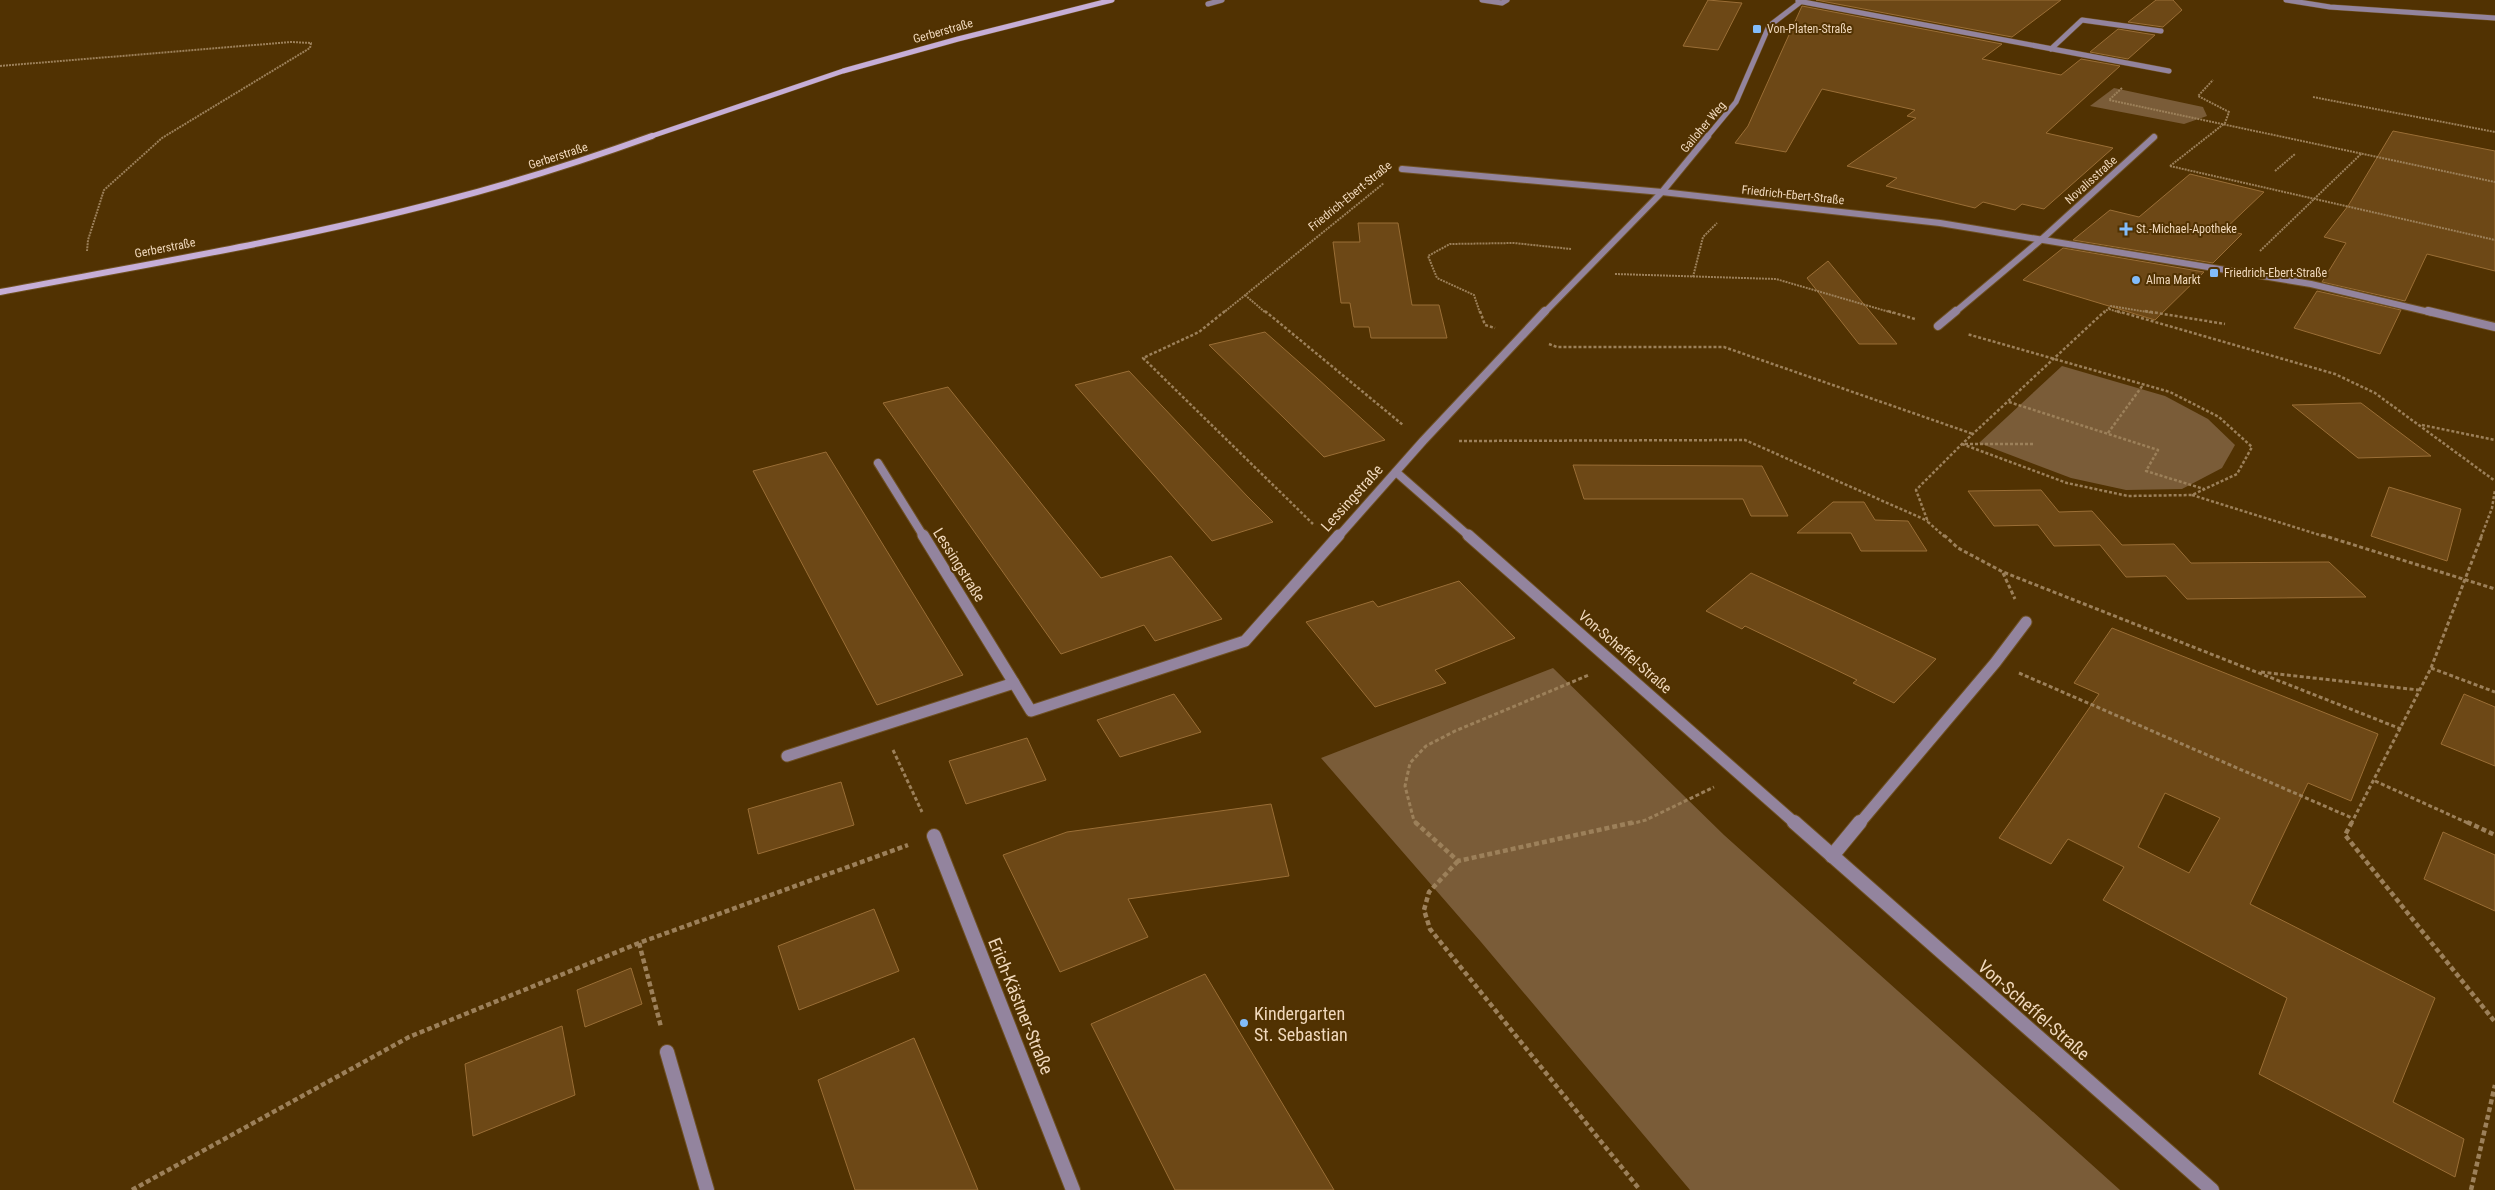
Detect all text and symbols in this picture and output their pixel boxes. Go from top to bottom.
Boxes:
street label: Gerberstraße [911,16,975,46]
place label: Von-Platen-Straße [1767,22,1853,36]
marker: Von-Platen-Straße [1751,23,1763,35]
street label: Gailoher Weg [1677,98,1729,156]
street label: Gerberstraße [527,140,590,172]
street label: Novalisstraße [2062,153,2120,207]
street label: Friedrich-Ebert-Straße [1306,158,1395,234]
street label: Friedrich-Ebert-Straße [1741,183,1845,207]
place label: St.-Michael-Apotheke [2136,222,2237,236]
marker: St.-Michael-Apotheke [2120,223,2132,235]
street label: Gerberstraße [133,235,197,261]
place label: Friedrich-Ebert-Straße [2224,266,2328,280]
marker: Friedrich-Ebert-Straße [2208,267,2220,279]
place label: Alma Markt [2146,273,2201,287]
marker: Alma Markt [2130,274,2142,286]
street label: Lessingstraße [1317,461,1387,535]
street label: Lessingstraße [929,525,989,605]
street label: Von-Scheffel-Straße [1575,607,1675,697]
street label: Erich-Kästner-Straße [984,935,1058,1077]
street label: Von-Scheffel-Straße [1974,956,2094,1064]
place label: Kindergarten St. Sebastian [1254,1003,1348,1045]
marker: Kindergarten St. Sebastian [1238,1017,1250,1029]

